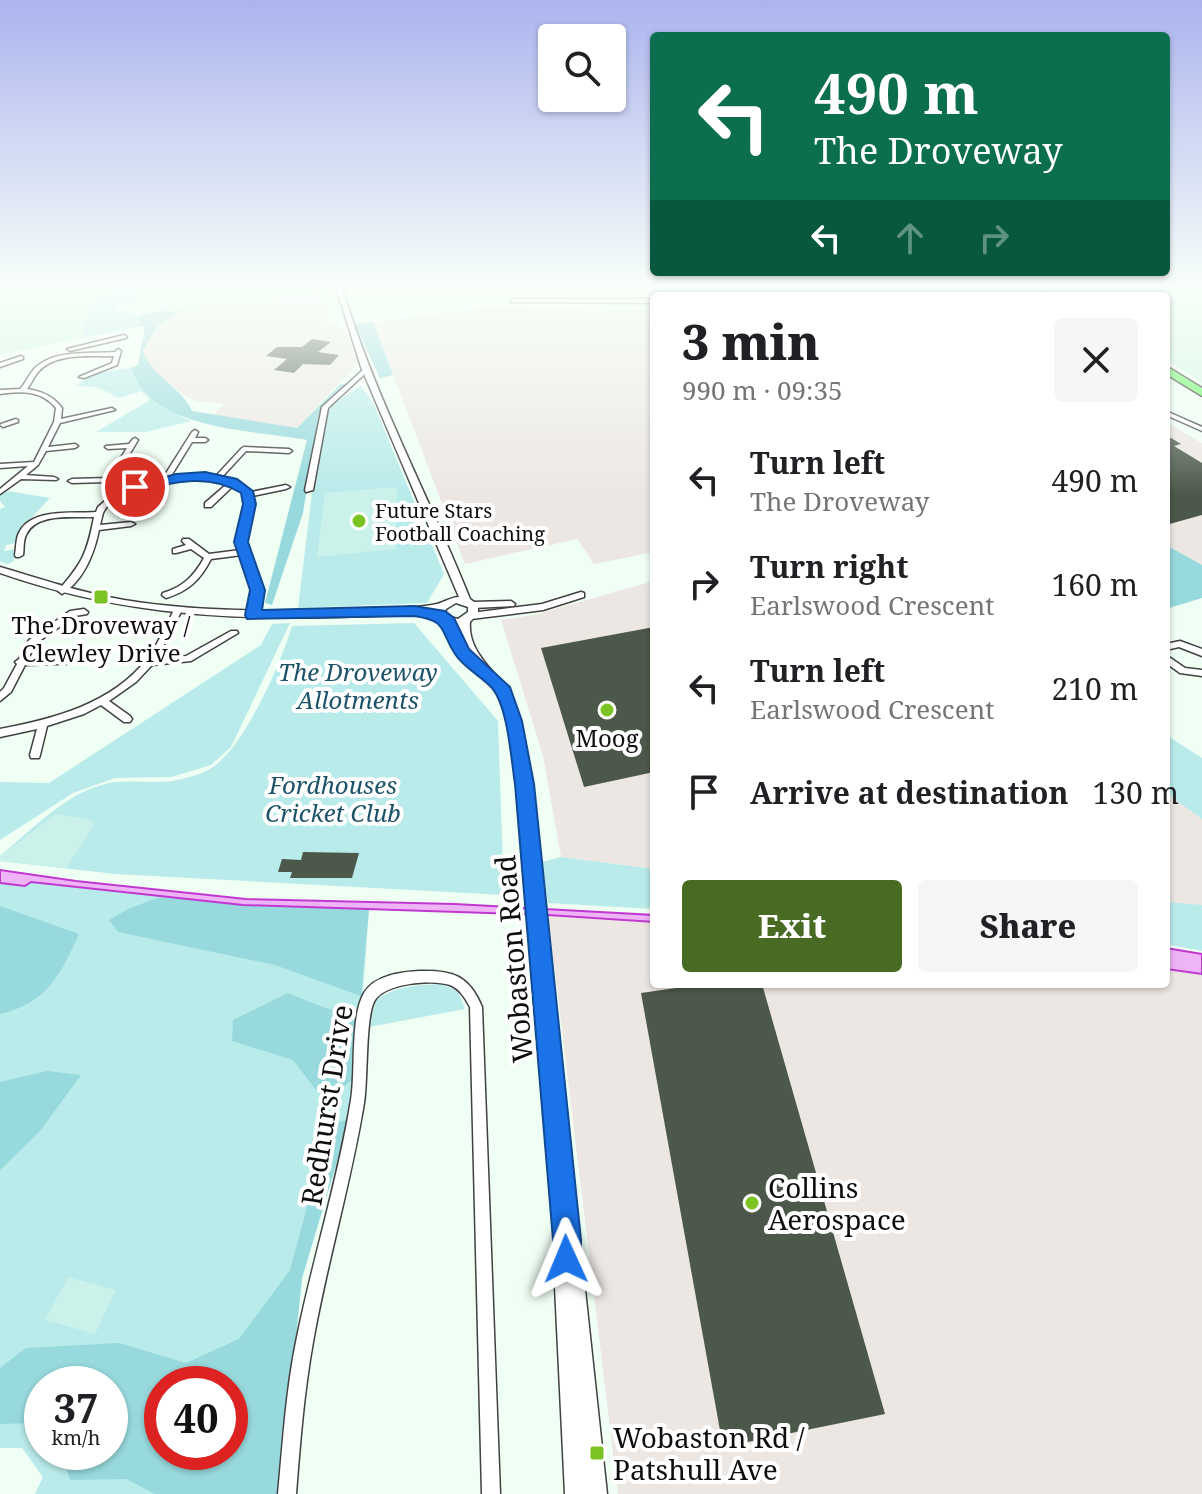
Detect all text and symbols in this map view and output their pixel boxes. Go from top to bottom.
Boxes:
map controls [538,24,626,112]
button: search [538,24,626,112]
text: 490 m [814,54,979,130]
icon: left [682,64,786,168]
text: The Droveway [814,126,1062,175]
icon: left [804,216,848,260]
icon: ahead [888,216,932,260]
icon: right [972,216,1016,260]
text: 3 min [682,309,820,374]
button: close [1054,318,1138,402]
text: 990 m · 09:35 [682,372,843,408]
text: Turn left [750,442,885,483]
pin [101,453,169,521]
icon: left [682,458,726,502]
text: 490 m [1052,460,1138,501]
icon: arrive [113,465,157,509]
text: The Droveway [750,483,929,519]
place label: Future Stars Football Coaching [375,497,545,547]
marker: Future Stars Football Coaching [350,512,368,530]
text: Turn right [750,546,908,587]
icon: right [682,562,726,606]
text: 160 m [1052,564,1138,605]
text: Earlswood Crescent [750,587,994,623]
marker: The Droveway / Clewley Drive [92,588,110,606]
place label: The Droveway / Clewley Drive [12,608,190,669]
text: Turn left [750,650,885,691]
park label: The Droveway Allotments [278,655,438,716]
icon: left [682,666,726,710]
text: 210 m [1052,668,1138,709]
text: Earlswood Crescent [750,691,994,727]
marker: Moog [598,701,616,719]
place label: Moog [575,721,639,754]
park label: Fordhouses Cricket Club [265,768,401,829]
icon: arrive [682,770,726,814]
text: Arrive at destination [750,772,1069,813]
text: 130 m [1093,772,1179,813]
street label: Wobaston Road [485,854,541,1064]
button: Exit [682,880,902,972]
button: Share [918,880,1138,972]
street label: Redhurst Drive [291,1002,361,1208]
place label: Collins Aerospace [768,1168,906,1238]
marker: Collins Aerospace [743,1194,761,1212]
position arrow [524,1217,608,1301]
speed limit sign: 40 [144,1366,248,1470]
text: 37 [53,1380,99,1435]
place label: Wobaston Rd / Patshull Ave [613,1418,806,1488]
text: km/h [51,1424,101,1451]
marker: Wobaston Rd / Patshull Ave [588,1444,606,1462]

